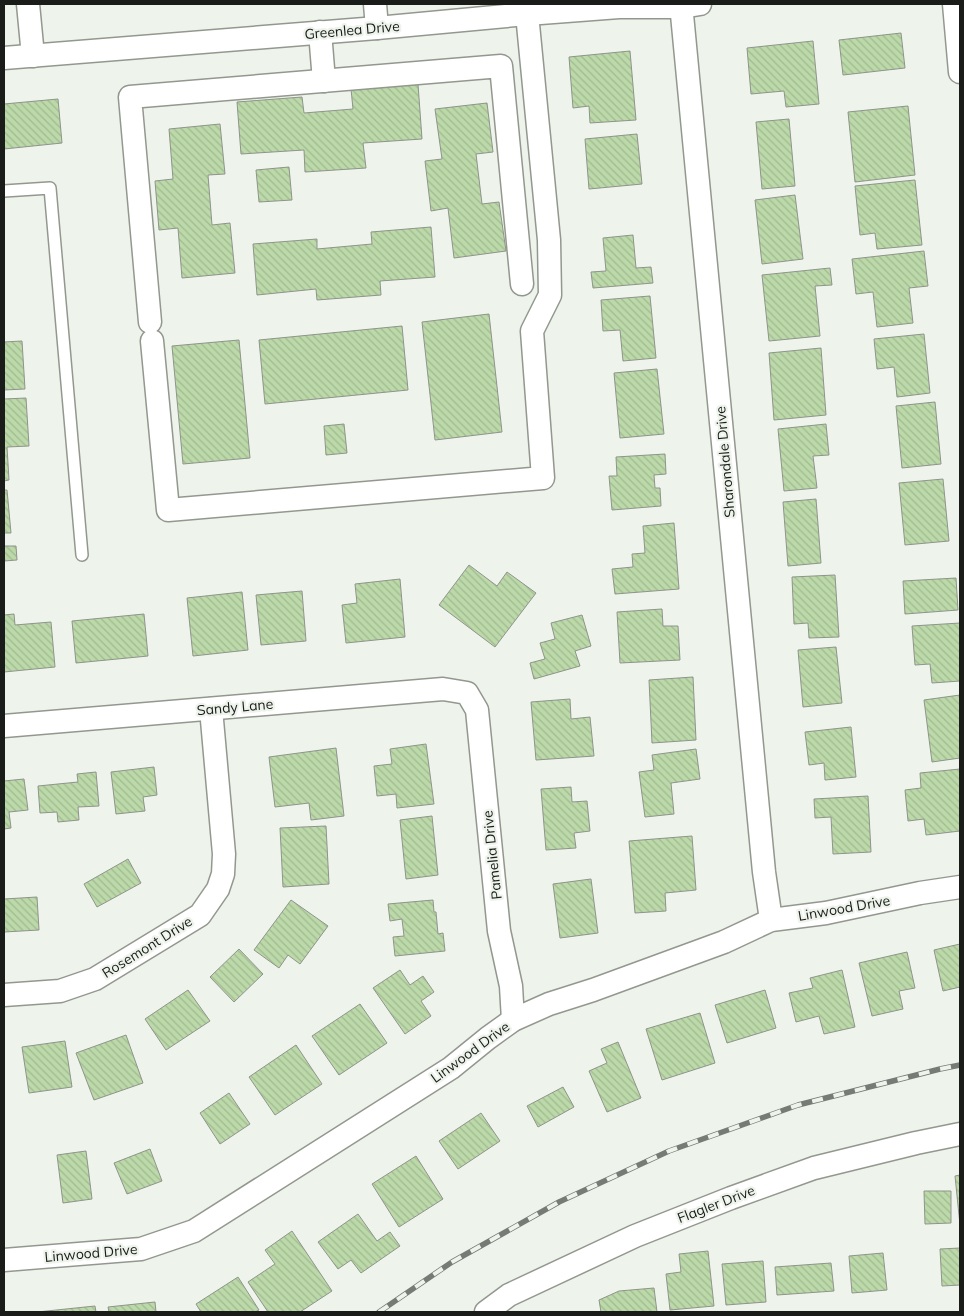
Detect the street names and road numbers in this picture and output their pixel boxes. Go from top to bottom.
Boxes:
street label: Greenlea Drive [304,17,400,43]
street label: Sharondale Drive [711,406,739,518]
street label: Sandy Lane [196,695,274,719]
street label: Pamelia Drive [478,809,506,901]
street label: Linwood Drive [797,891,891,925]
street label: Rosemont Drive [99,912,195,982]
street label: Linwood Drive [427,1017,513,1087]
street label: Flagler Drive [675,1181,757,1227]
street label: Linwood Drive [44,1240,138,1266]

